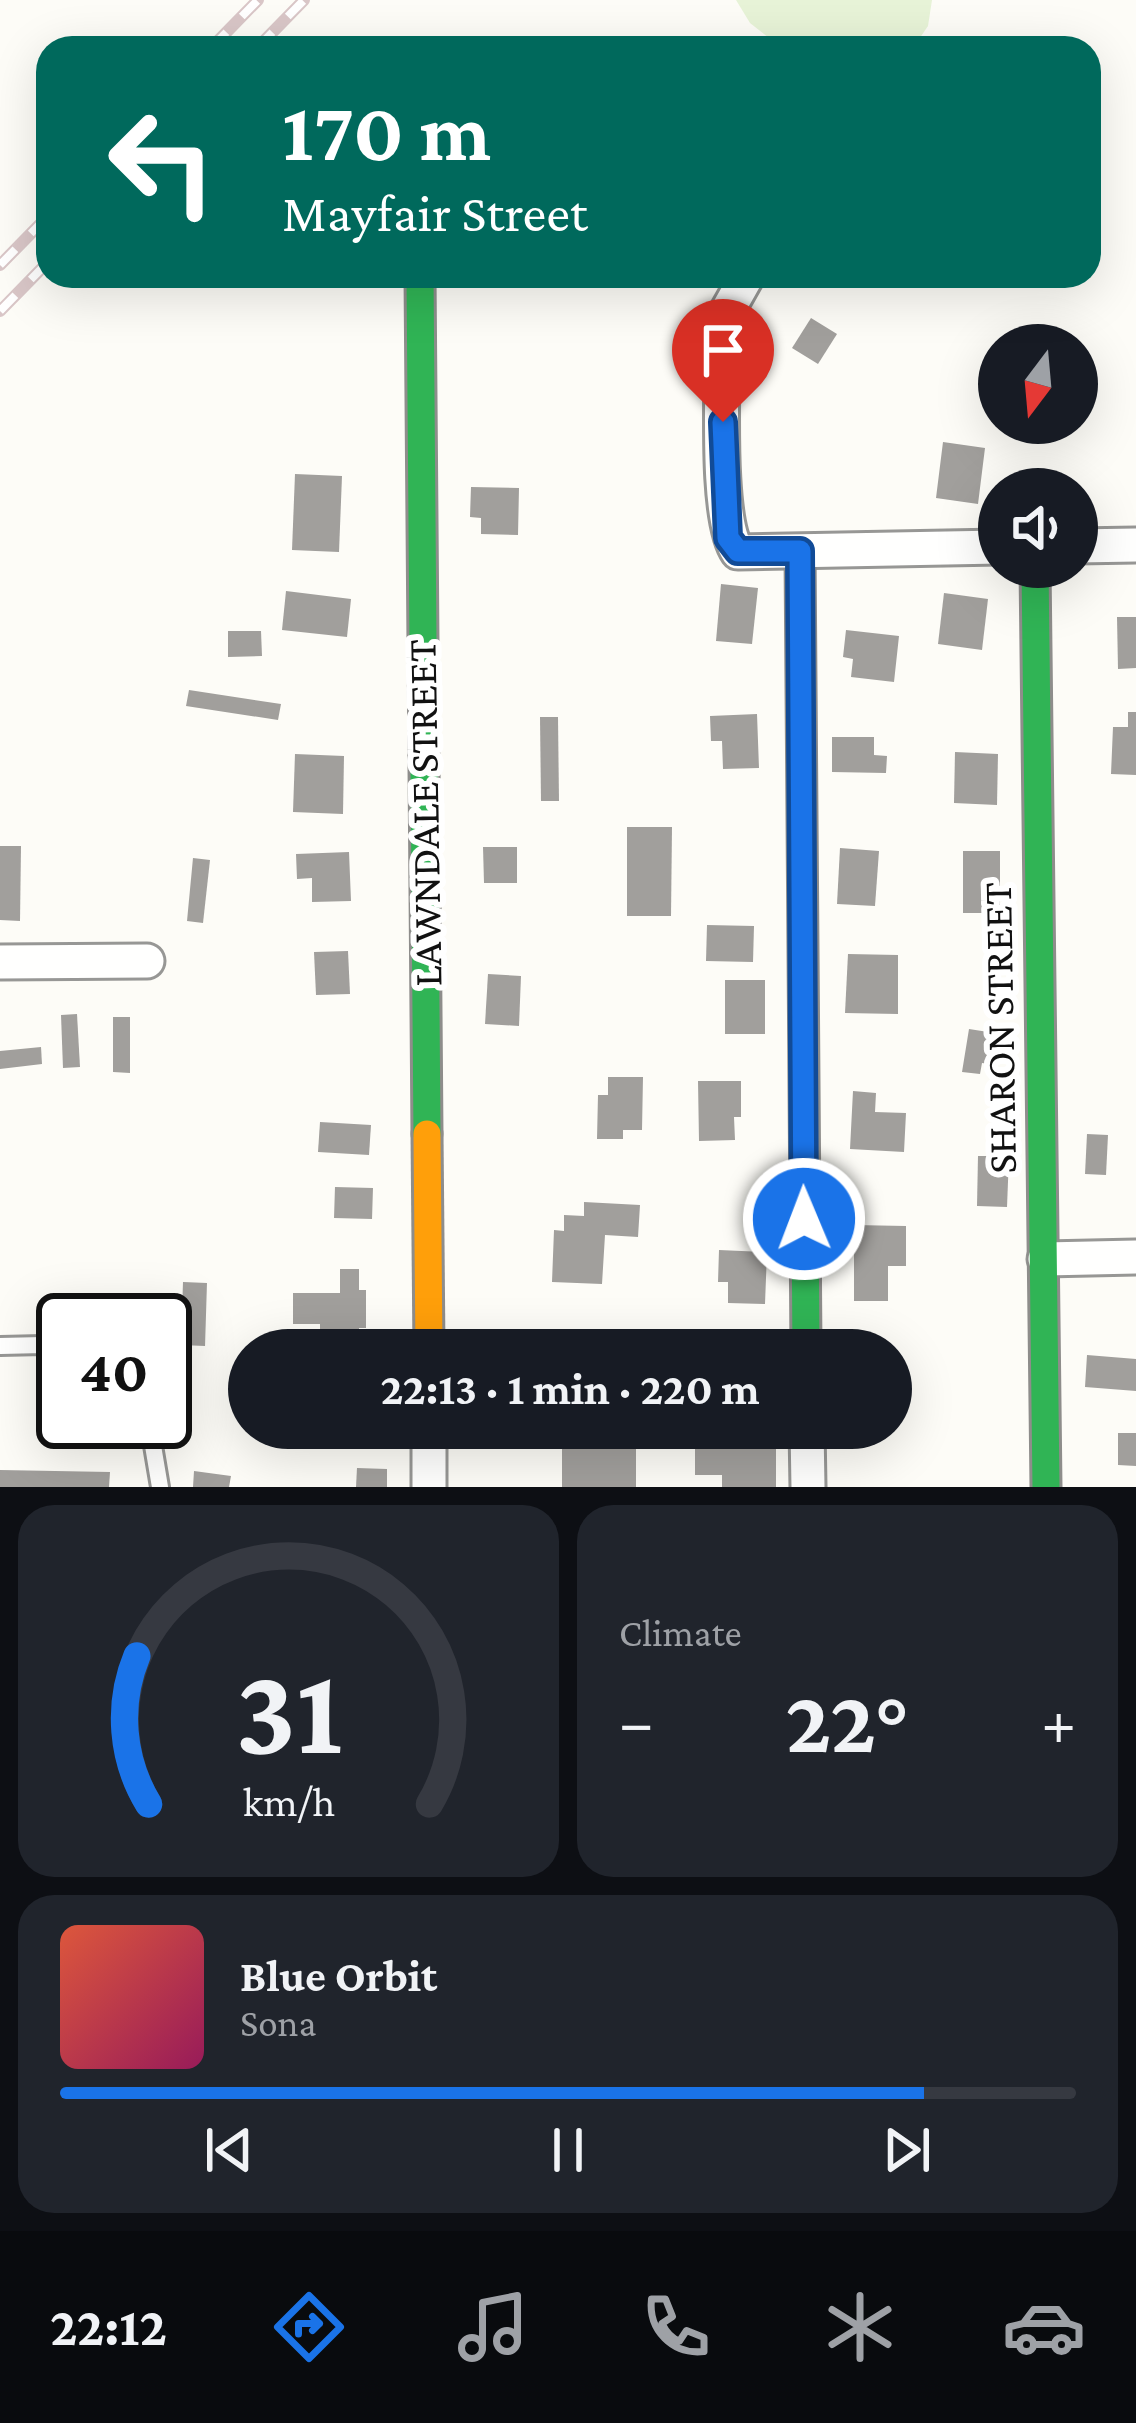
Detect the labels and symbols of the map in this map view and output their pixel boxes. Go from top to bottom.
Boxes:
pin [672,299,774,422]
north arrow [978,324,1098,444]
street label: LAWNDALE STREET [397,639,451,987]
street label: SHARON STREET [973,882,1025,1174]
position arrow [741,1156,867,1282]
speed limit sign: 40 [36,1293,192,1449]

